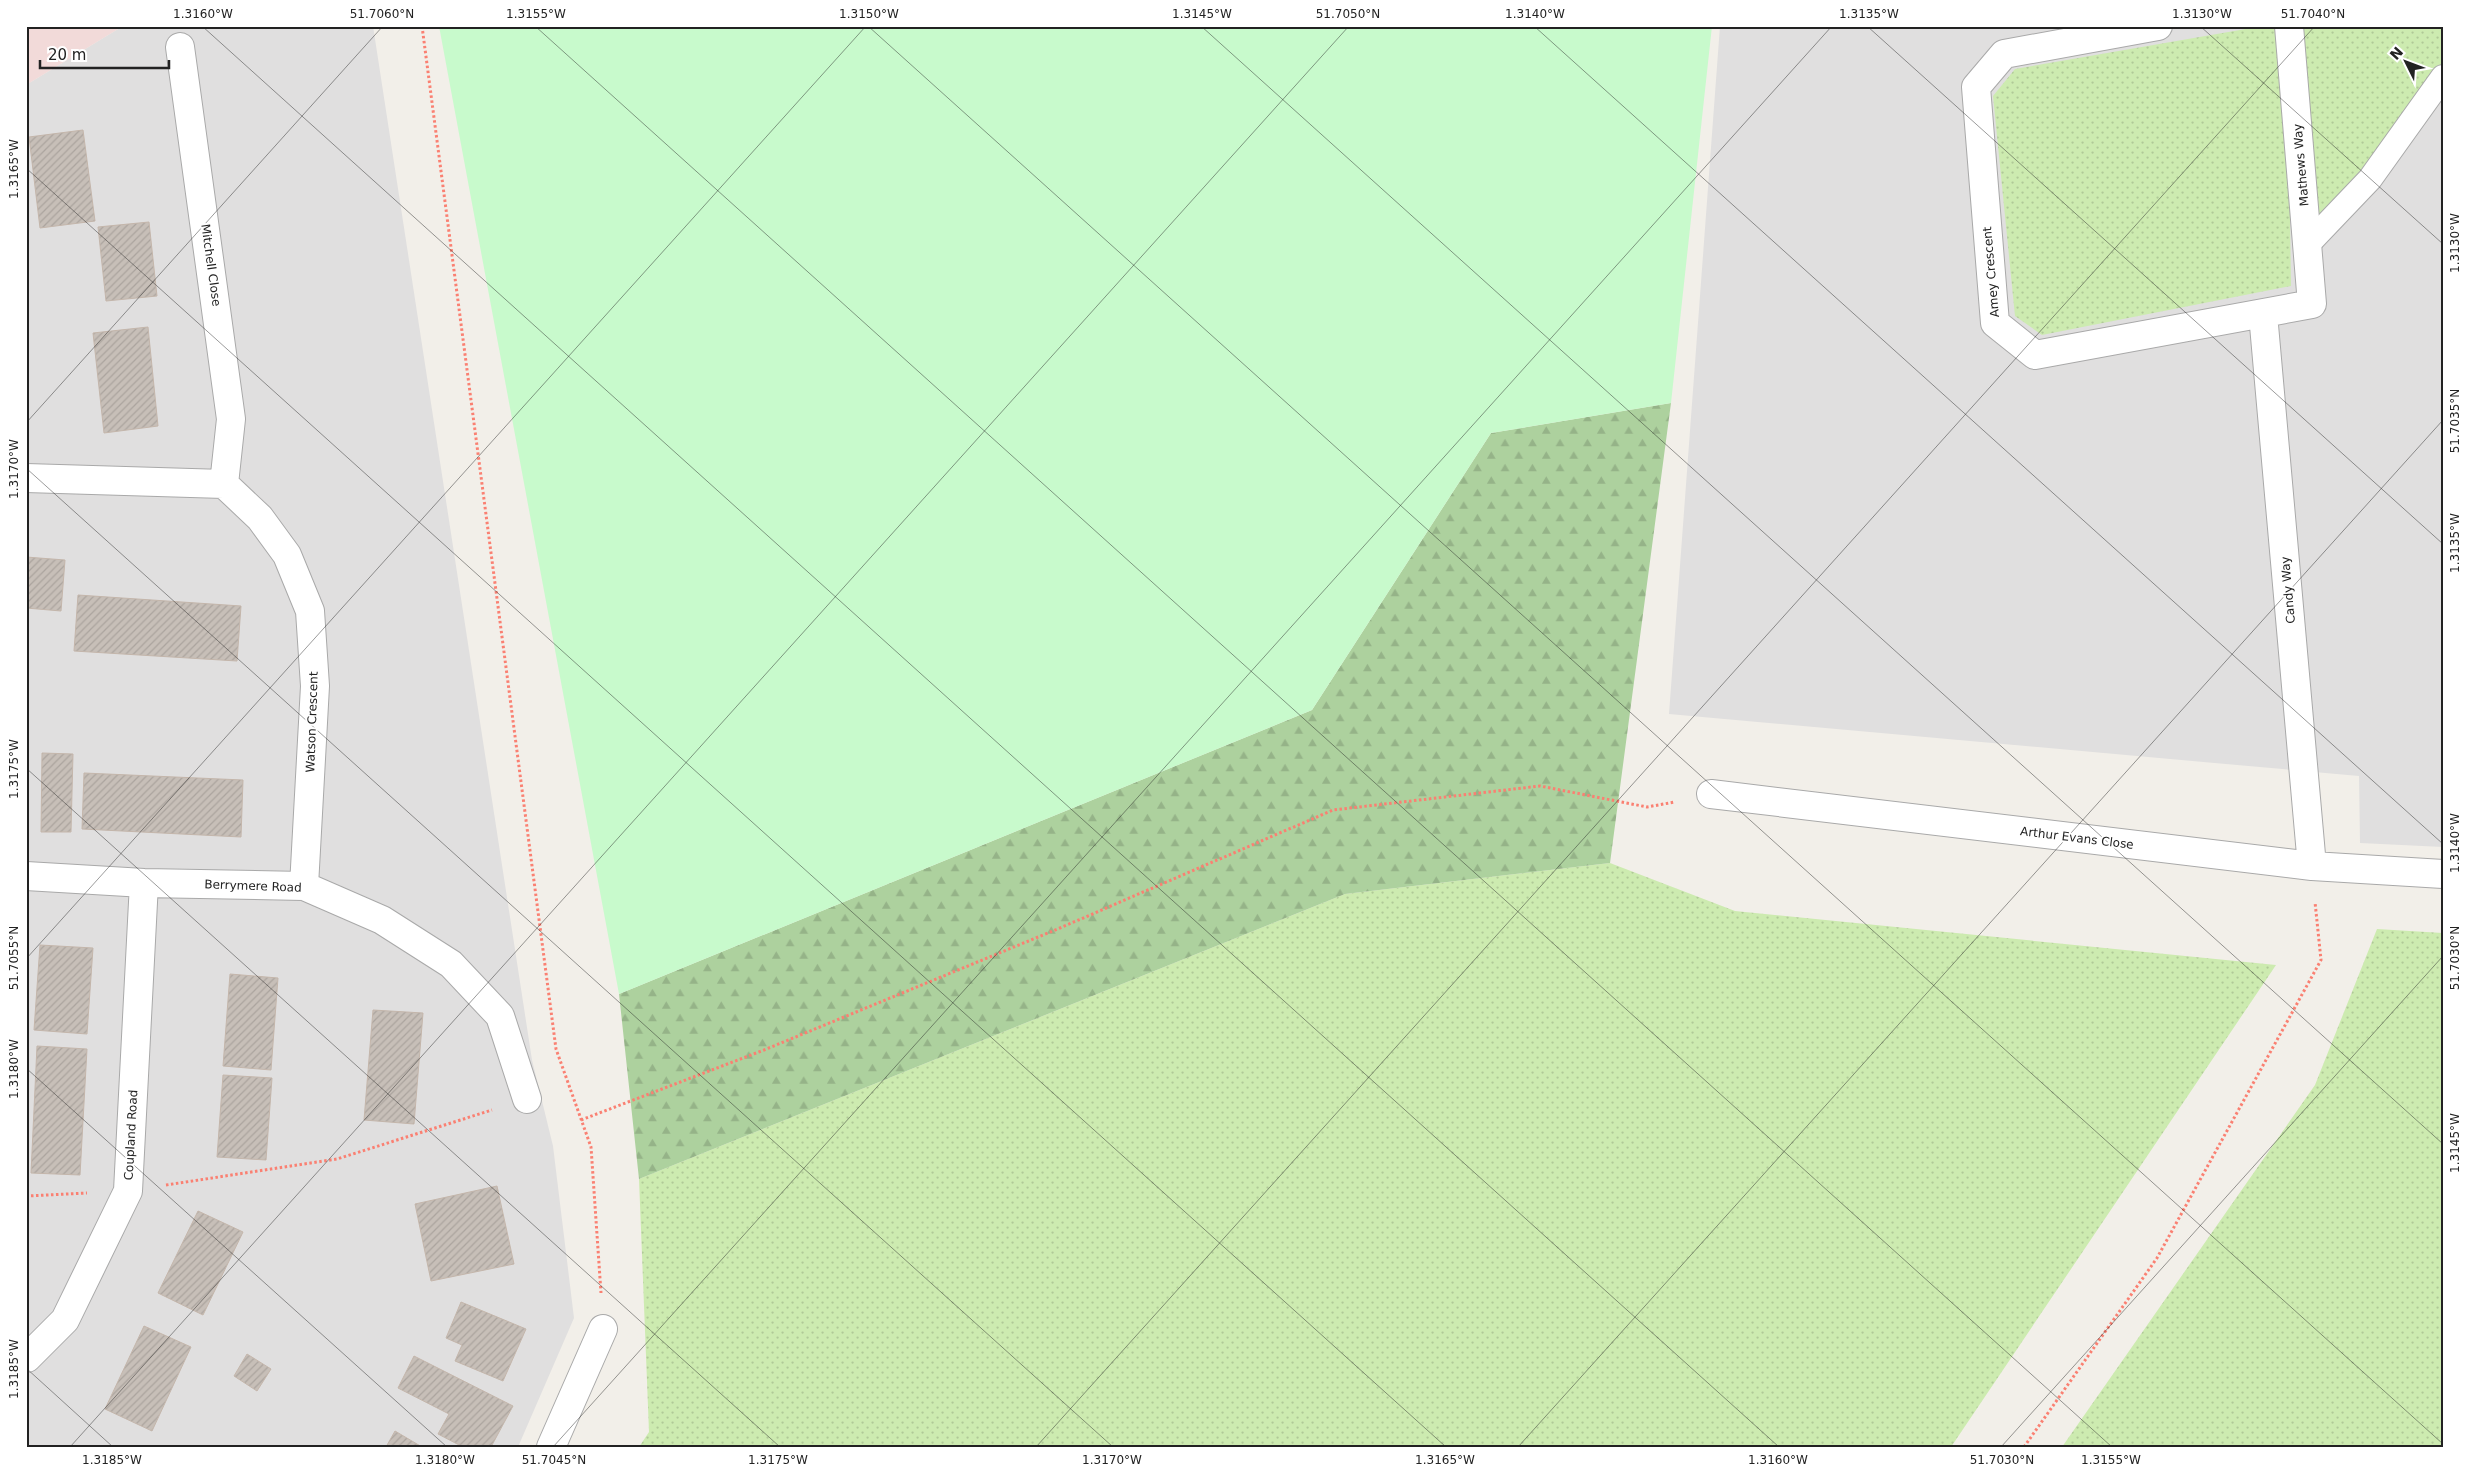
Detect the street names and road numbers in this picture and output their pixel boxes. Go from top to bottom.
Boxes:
street label: Mathews Way [2290,123,2312,207]
street label: Mitchell Close [198,223,224,307]
street label: Amey Crescent [1980,226,2002,318]
street label: Candy Way [2278,556,2298,624]
street label: Watson Crescent [303,671,321,773]
street label: Arthur Evans Close [2019,824,2135,852]
street label: Berrymere Road [204,877,302,895]
street label: Coupland Road [122,1089,140,1181]

